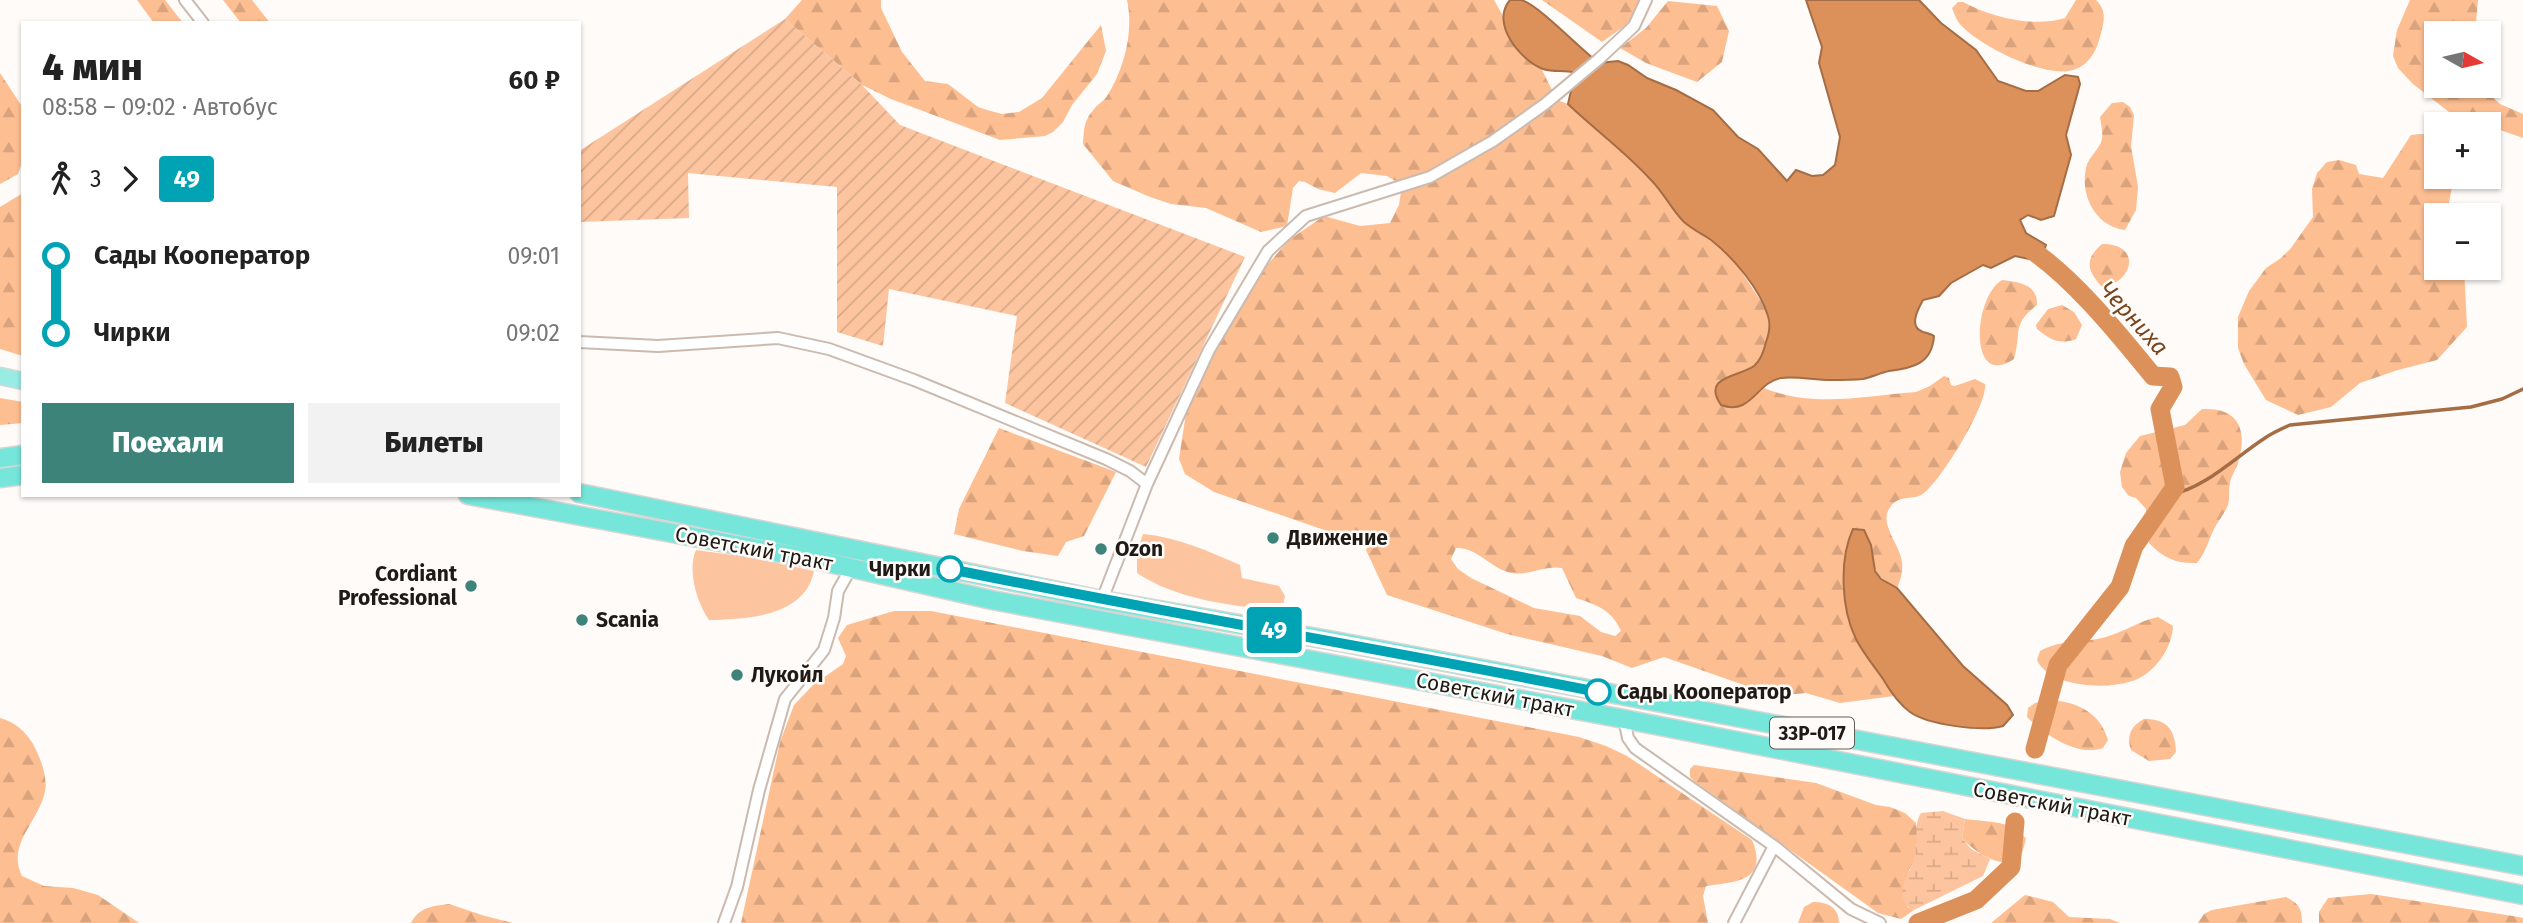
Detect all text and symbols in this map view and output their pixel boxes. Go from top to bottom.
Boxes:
north arrow [2424,21,2501,98]
map controls [2424,21,2501,280]
text: 4 мин [42,44,143,90]
text: 60 ₽ [508,65,560,96]
text: 08:58 – 09:02 · Автобус [42,93,278,121]
button: + [2424,112,2501,189]
icon: walk [42,160,80,198]
icon: forward [111,160,149,198]
text: 3 [90,165,101,193]
text: 49 [173,165,200,193]
button: − [2424,203,2501,280]
text: Сады Кооператор [94,240,310,271]
text: 09:01 [508,242,560,270]
water label: Черниха [2094,275,2174,361]
text: Чирки [94,317,171,348]
text: 09:02 [506,319,560,347]
button: Поехали [42,403,294,483]
button: Билеты [308,403,560,483]
street label: Советский тракт [673,521,836,577]
place label: Движение [1286,525,1388,551]
marker: Движение [1265,530,1281,546]
place label: Ozon [1115,536,1163,562]
marker: Ozon [1093,541,1109,557]
place label: Чирки [869,556,931,582]
marker: Чирки [937,556,963,582]
place label: Cordiant Professional [338,561,458,611]
marker: Cordiant Professional [463,578,479,594]
place label: Scania [596,607,659,633]
line badge: 49 [1242,607,1306,653]
marker: Scania [574,612,590,628]
text: 49 [1261,616,1287,644]
place label: Лукойл [751,662,824,688]
marker: Лукойл [729,667,745,683]
street label: Советский тракт [1414,667,1577,723]
marker: Сады Кооператор [1585,679,1611,705]
place label: Сады Кооператор [1617,679,1792,705]
road number: 33Р-017 [1770,718,1854,748]
street label: Советский тракт [1971,776,2134,832]

